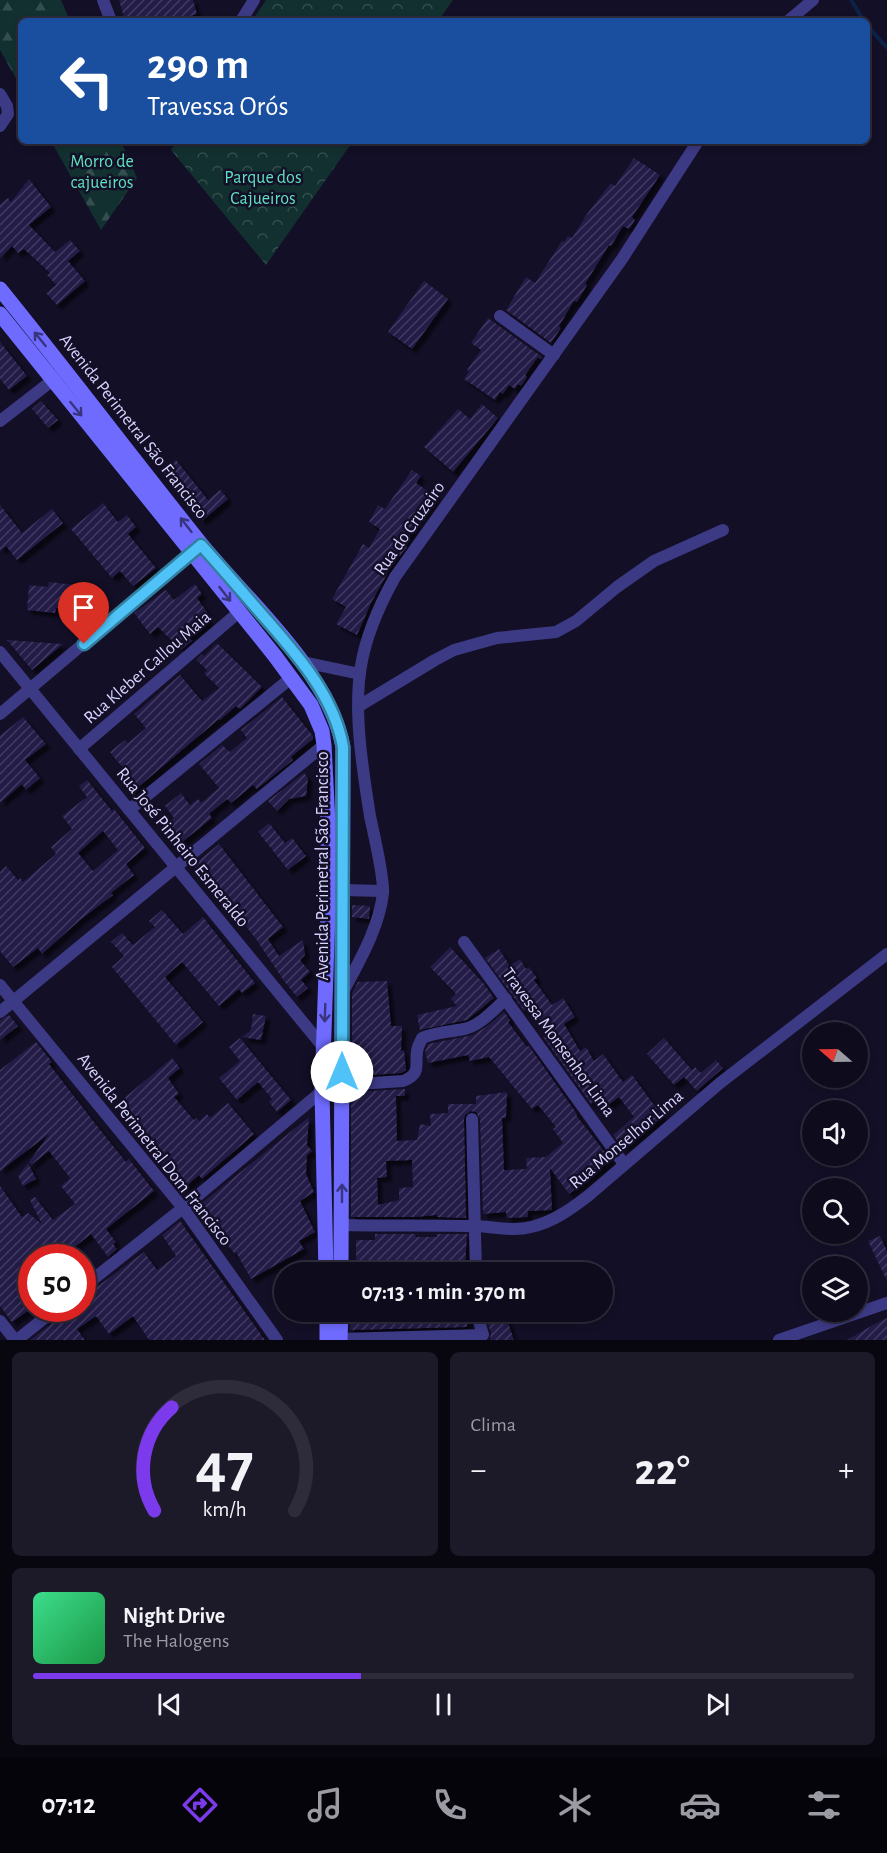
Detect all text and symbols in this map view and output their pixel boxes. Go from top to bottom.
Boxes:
icon: left [48,42,126,120]
text: 290 m [147,44,249,86]
text: Travessa Orós [147,93,289,120]
park label: Morro de cajueiros [70,153,134,192]
park label: Parque dos Cajueiros [224,169,302,208]
one-way arrow [34,331,47,347]
street label: Avenida Perimetral São Francisco [56,331,211,523]
one-way arrow [70,401,83,417]
street label: Rua do Cruzeiro [371,478,449,579]
one-way arrow [180,518,193,534]
pin [58,582,109,644]
one-way arrow [218,586,231,602]
icon: arrive [67,591,100,624]
street label: Rua Kleber Callou Maia [81,608,215,728]
street label: Avenida Perimetral São Francisco [314,751,332,981]
street label: Rua José Pinheiro Esmeraldo [113,765,252,931]
street label: Travessa Monsenhor Lima [498,965,618,1120]
one-way arrow [319,1003,331,1023]
north arrow [802,1022,868,1088]
map controls [802,1022,868,1322]
position arrow [310,1040,374,1104]
street label: Avenida Perimetral Dom Francisco [74,1050,235,1249]
street label: Rua Monselhor Lima [566,1087,687,1193]
button: sound [802,1100,868,1166]
button: search [802,1178,868,1244]
one-way arrow [336,1183,348,1203]
speed limit sign: 50 [18,1244,96,1322]
button: layers [802,1256,868,1322]
text: 07:13 · 1 min · 370 m [361,1281,526,1303]
text: Clima [471,1415,516,1435]
text: 47 [196,1435,254,1497]
text: 22° [634,1448,690,1493]
text: − [471,1454,486,1487]
text: + [838,1454,854,1487]
text: km/h [203,1499,247,1520]
text: Night Drive [123,1605,225,1627]
text: The Halogens [123,1631,229,1651]
icon: previous [153,1688,186,1721]
icon: pause [427,1688,460,1721]
icon: next [701,1688,734,1721]
icon: directions [179,1784,221,1826]
icon: music [304,1784,346,1826]
icon: phone [429,1784,471,1826]
icon: climate [554,1784,596,1826]
icon: car [679,1784,721,1826]
icon: filters [803,1784,845,1826]
text: 07:12 [41,1791,96,1818]

